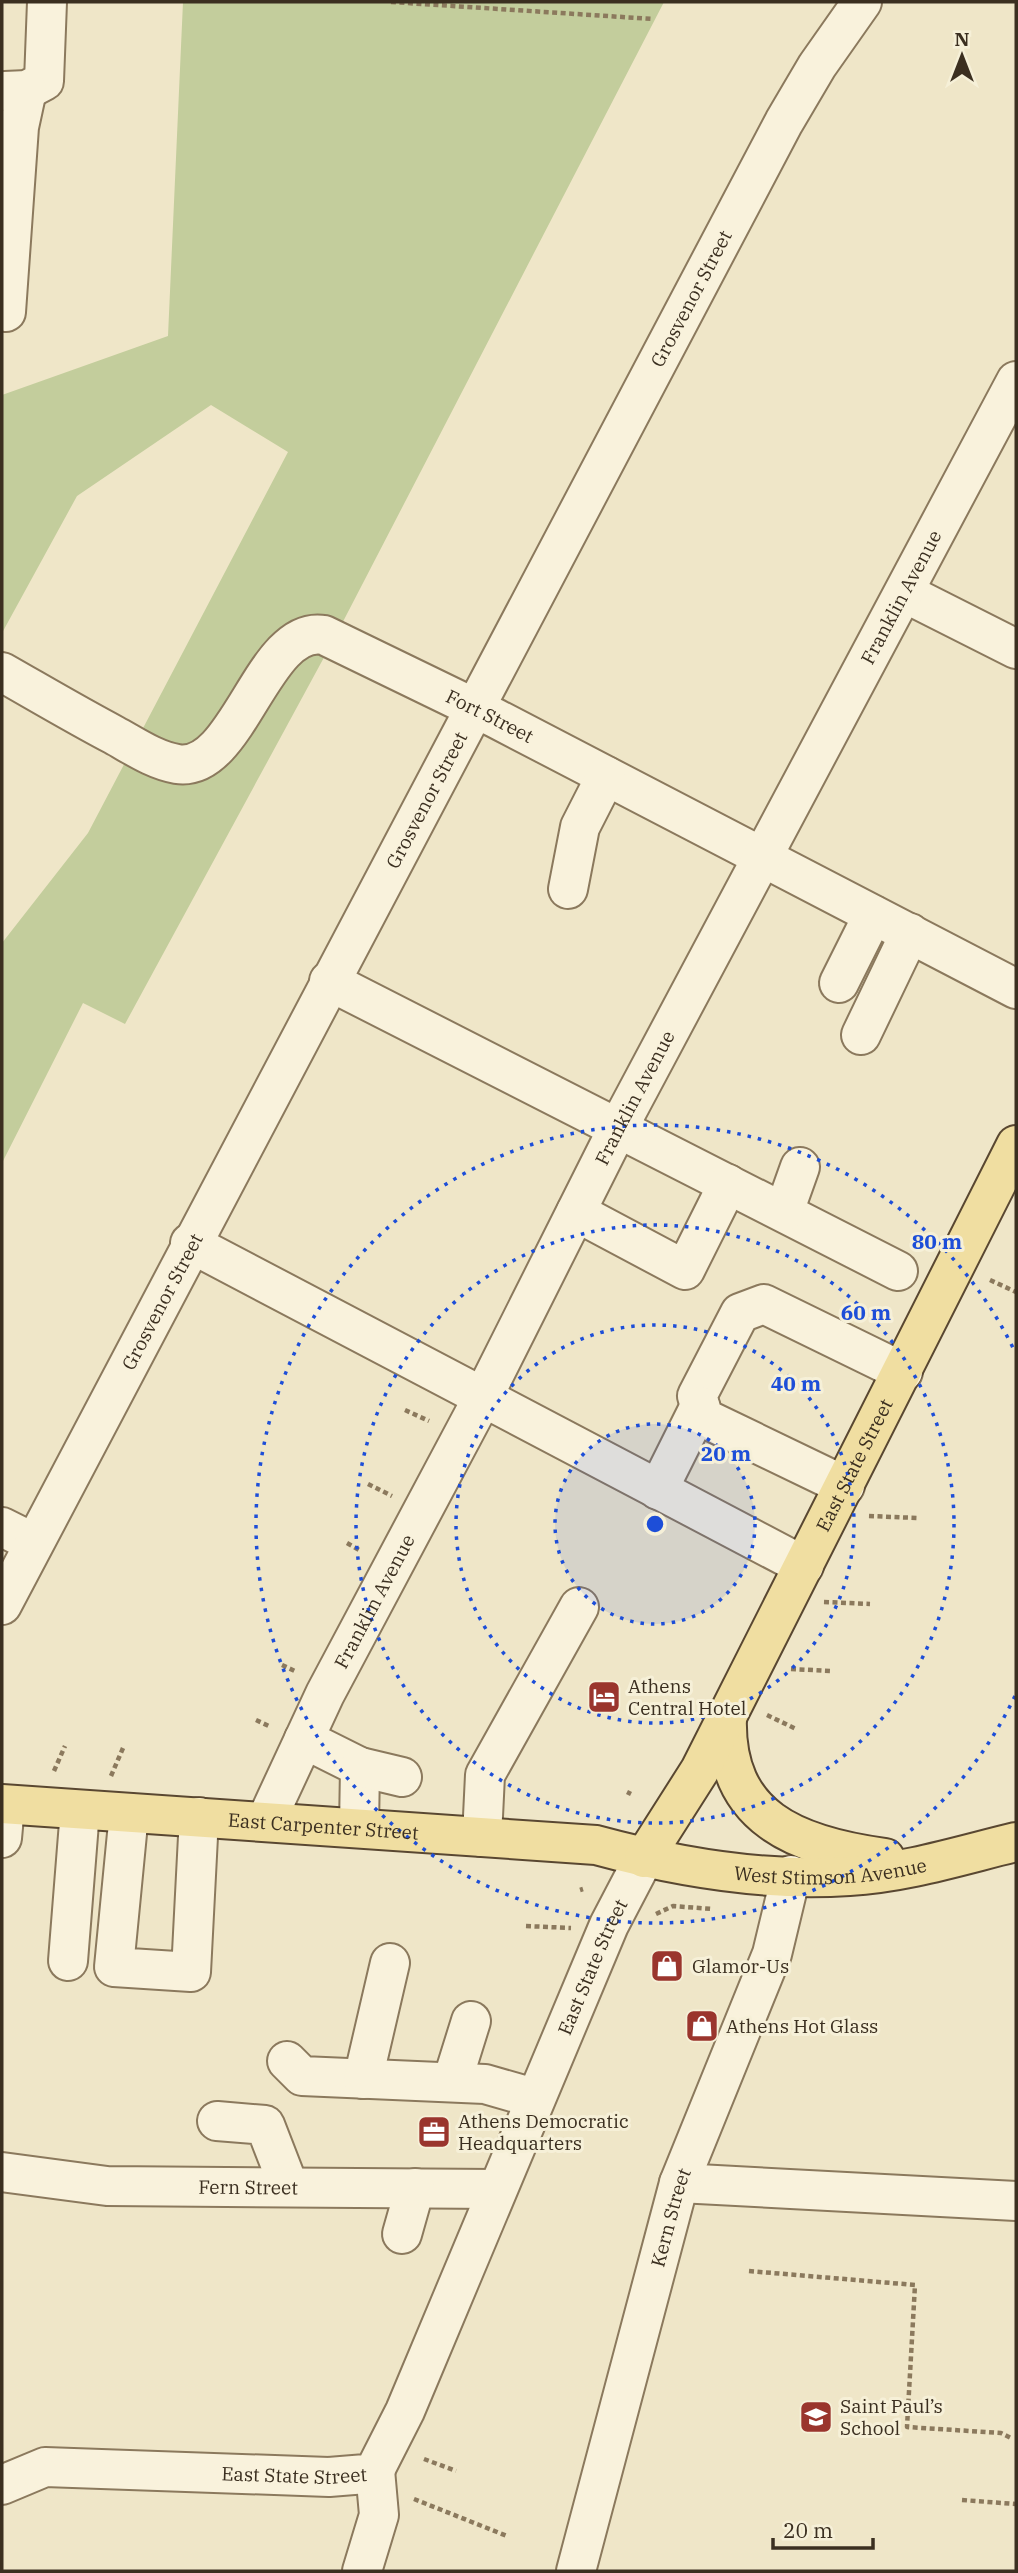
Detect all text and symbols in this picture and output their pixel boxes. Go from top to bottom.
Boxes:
north arrow [927,21,997,91]
text: N [954,27,970,51]
street label: Grosvenor Street [645,226,737,371]
street label: Franklin Avenue [855,526,946,668]
street label: Fort Street [442,684,538,748]
street label: Grosvenor Street [381,727,472,873]
street label: Franklin Avenue [589,1026,680,1169]
text: 80 m [912,1227,962,1255]
street label: Grosvenor Street [116,1229,208,1374]
text: 60 m [841,1298,891,1326]
text: 40 m [771,1369,821,1397]
street label: East State Street [811,1394,898,1535]
text: 20 m [701,1439,751,1467]
centre of rings [643,1512,667,1536]
street label: Franklin Avenue [329,1530,420,1673]
place label: Athens Central Hotel [628,1674,747,1720]
hotel icon: Athens Central Hotel [585,1678,623,1716]
street label: East Carpenter Street [227,1808,420,1845]
street label: West Stimson Avenue [733,1853,929,1889]
street label: East State Street [552,1895,633,2038]
shop icon: Glamor-Us [648,1947,686,1985]
place label: Glamor-Us [692,1954,789,1978]
shop icon: Athens Hot Glass [683,2007,721,2045]
place label: Athens Hot Glass [726,2014,878,2038]
place label: Athens Democratic Headquarters [458,2109,629,2155]
office icon: Athens Democratic Headquarters [415,2113,453,2151]
street label: Kern Street [645,2164,696,2269]
street label: Fern Street [198,2175,298,2199]
place label: Saint Paul’s School [840,2394,943,2440]
school or university icon: Saint Paul’s School [797,2398,835,2436]
street label: East State Street [221,2461,368,2489]
scale bar [773,2506,873,2550]
text: 20 m [783,2516,833,2544]

